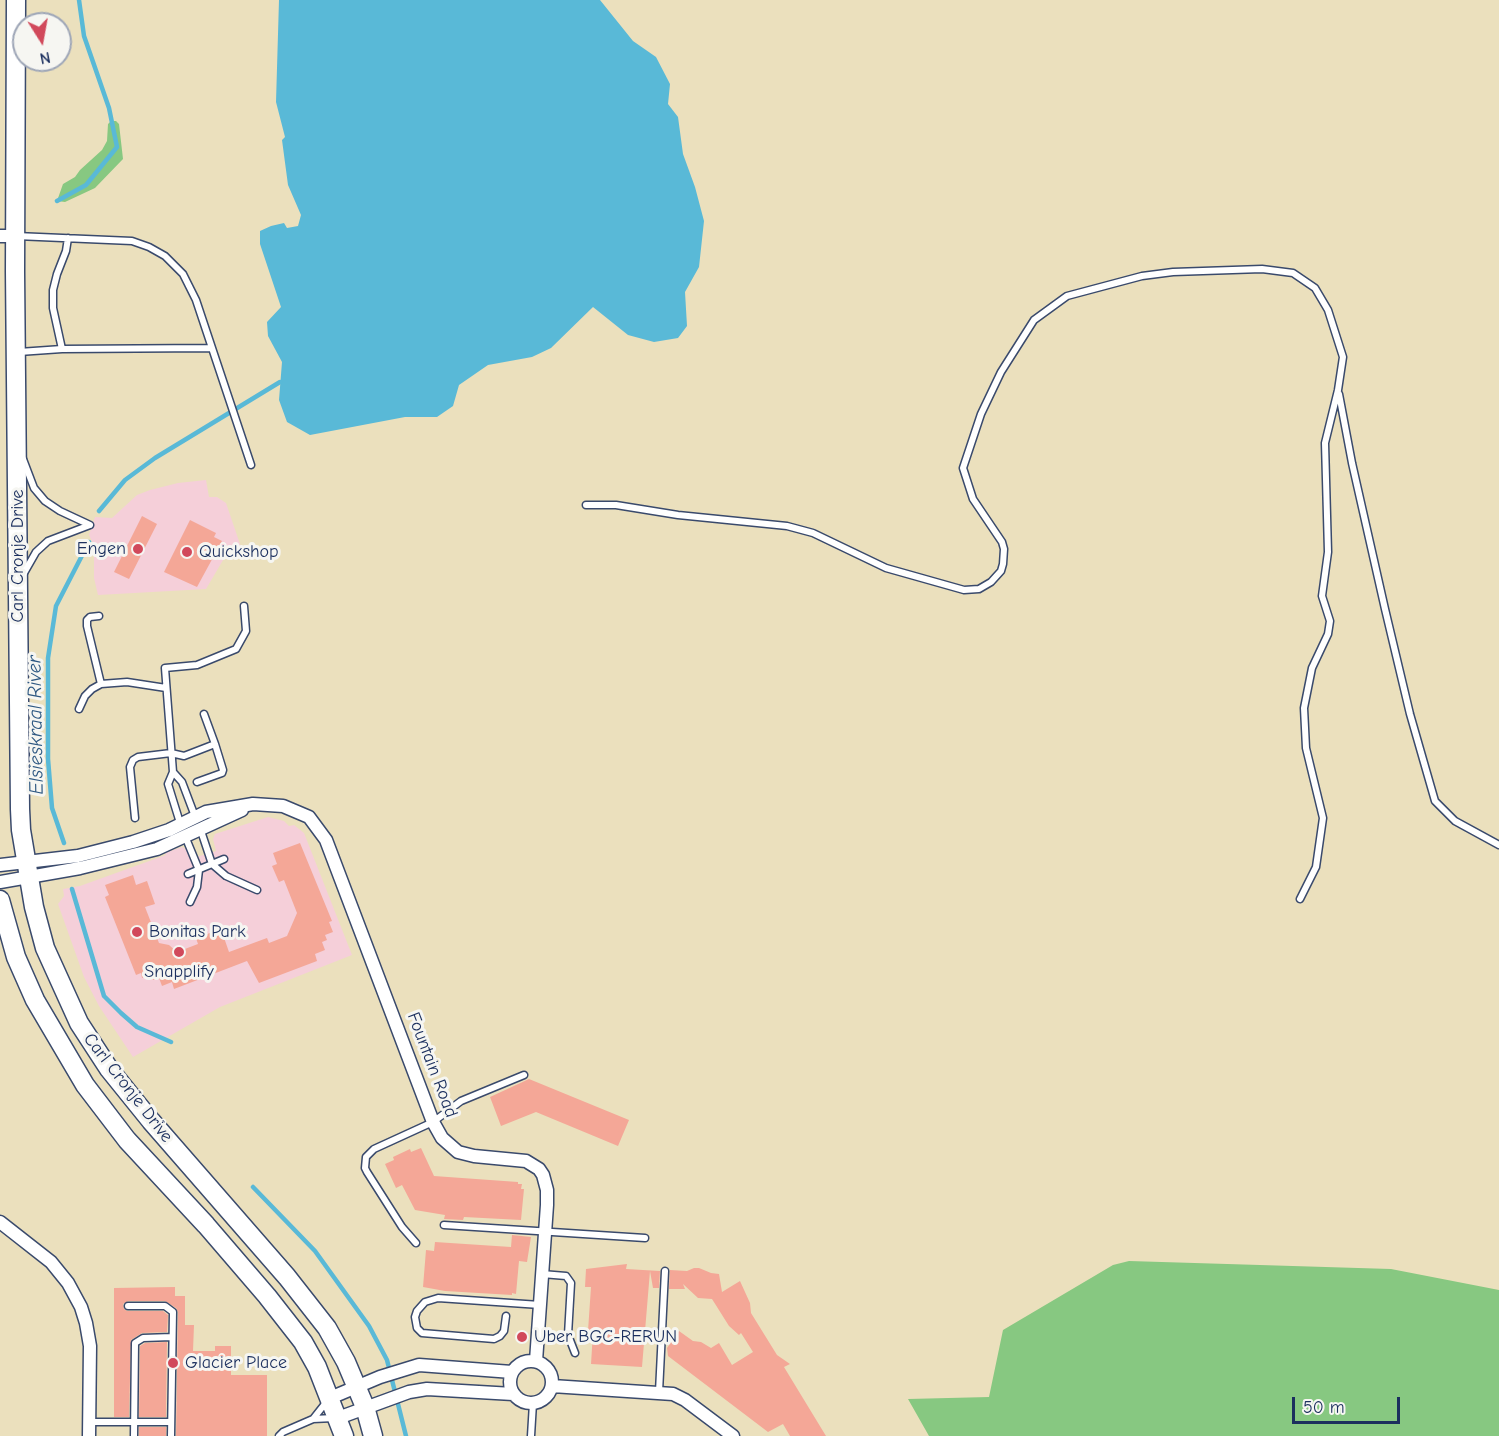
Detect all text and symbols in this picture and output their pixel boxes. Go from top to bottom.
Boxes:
north arrow [12,12,72,72]
text: N [38,48,52,68]
street label: Carl Cronje Drive [7,490,29,622]
place label: Engen [77,538,126,560]
place label: Quickshop [199,541,279,563]
marker: Engen [131,542,145,556]
marker: Quickshop [180,545,194,559]
water label: Elsieskraal River [23,655,49,795]
place label: Bonitas Park [149,921,246,943]
marker: Bonitas Park [130,925,144,939]
marker: Snapplify [172,945,186,959]
place label: Snapplify [144,961,214,983]
street label: Fountain Road [402,1009,462,1121]
street label: Carl Cronje Drive [79,1029,177,1147]
place label: Uber BGC-RERUN [534,1326,677,1348]
marker: Uber BGC-RERUN [515,1330,529,1344]
place label: Glacier Place [185,1352,287,1374]
marker: Glacier Place [166,1356,180,1370]
scale bar [1295,1385,1403,1423]
text: 50 m [1303,1397,1345,1418]

